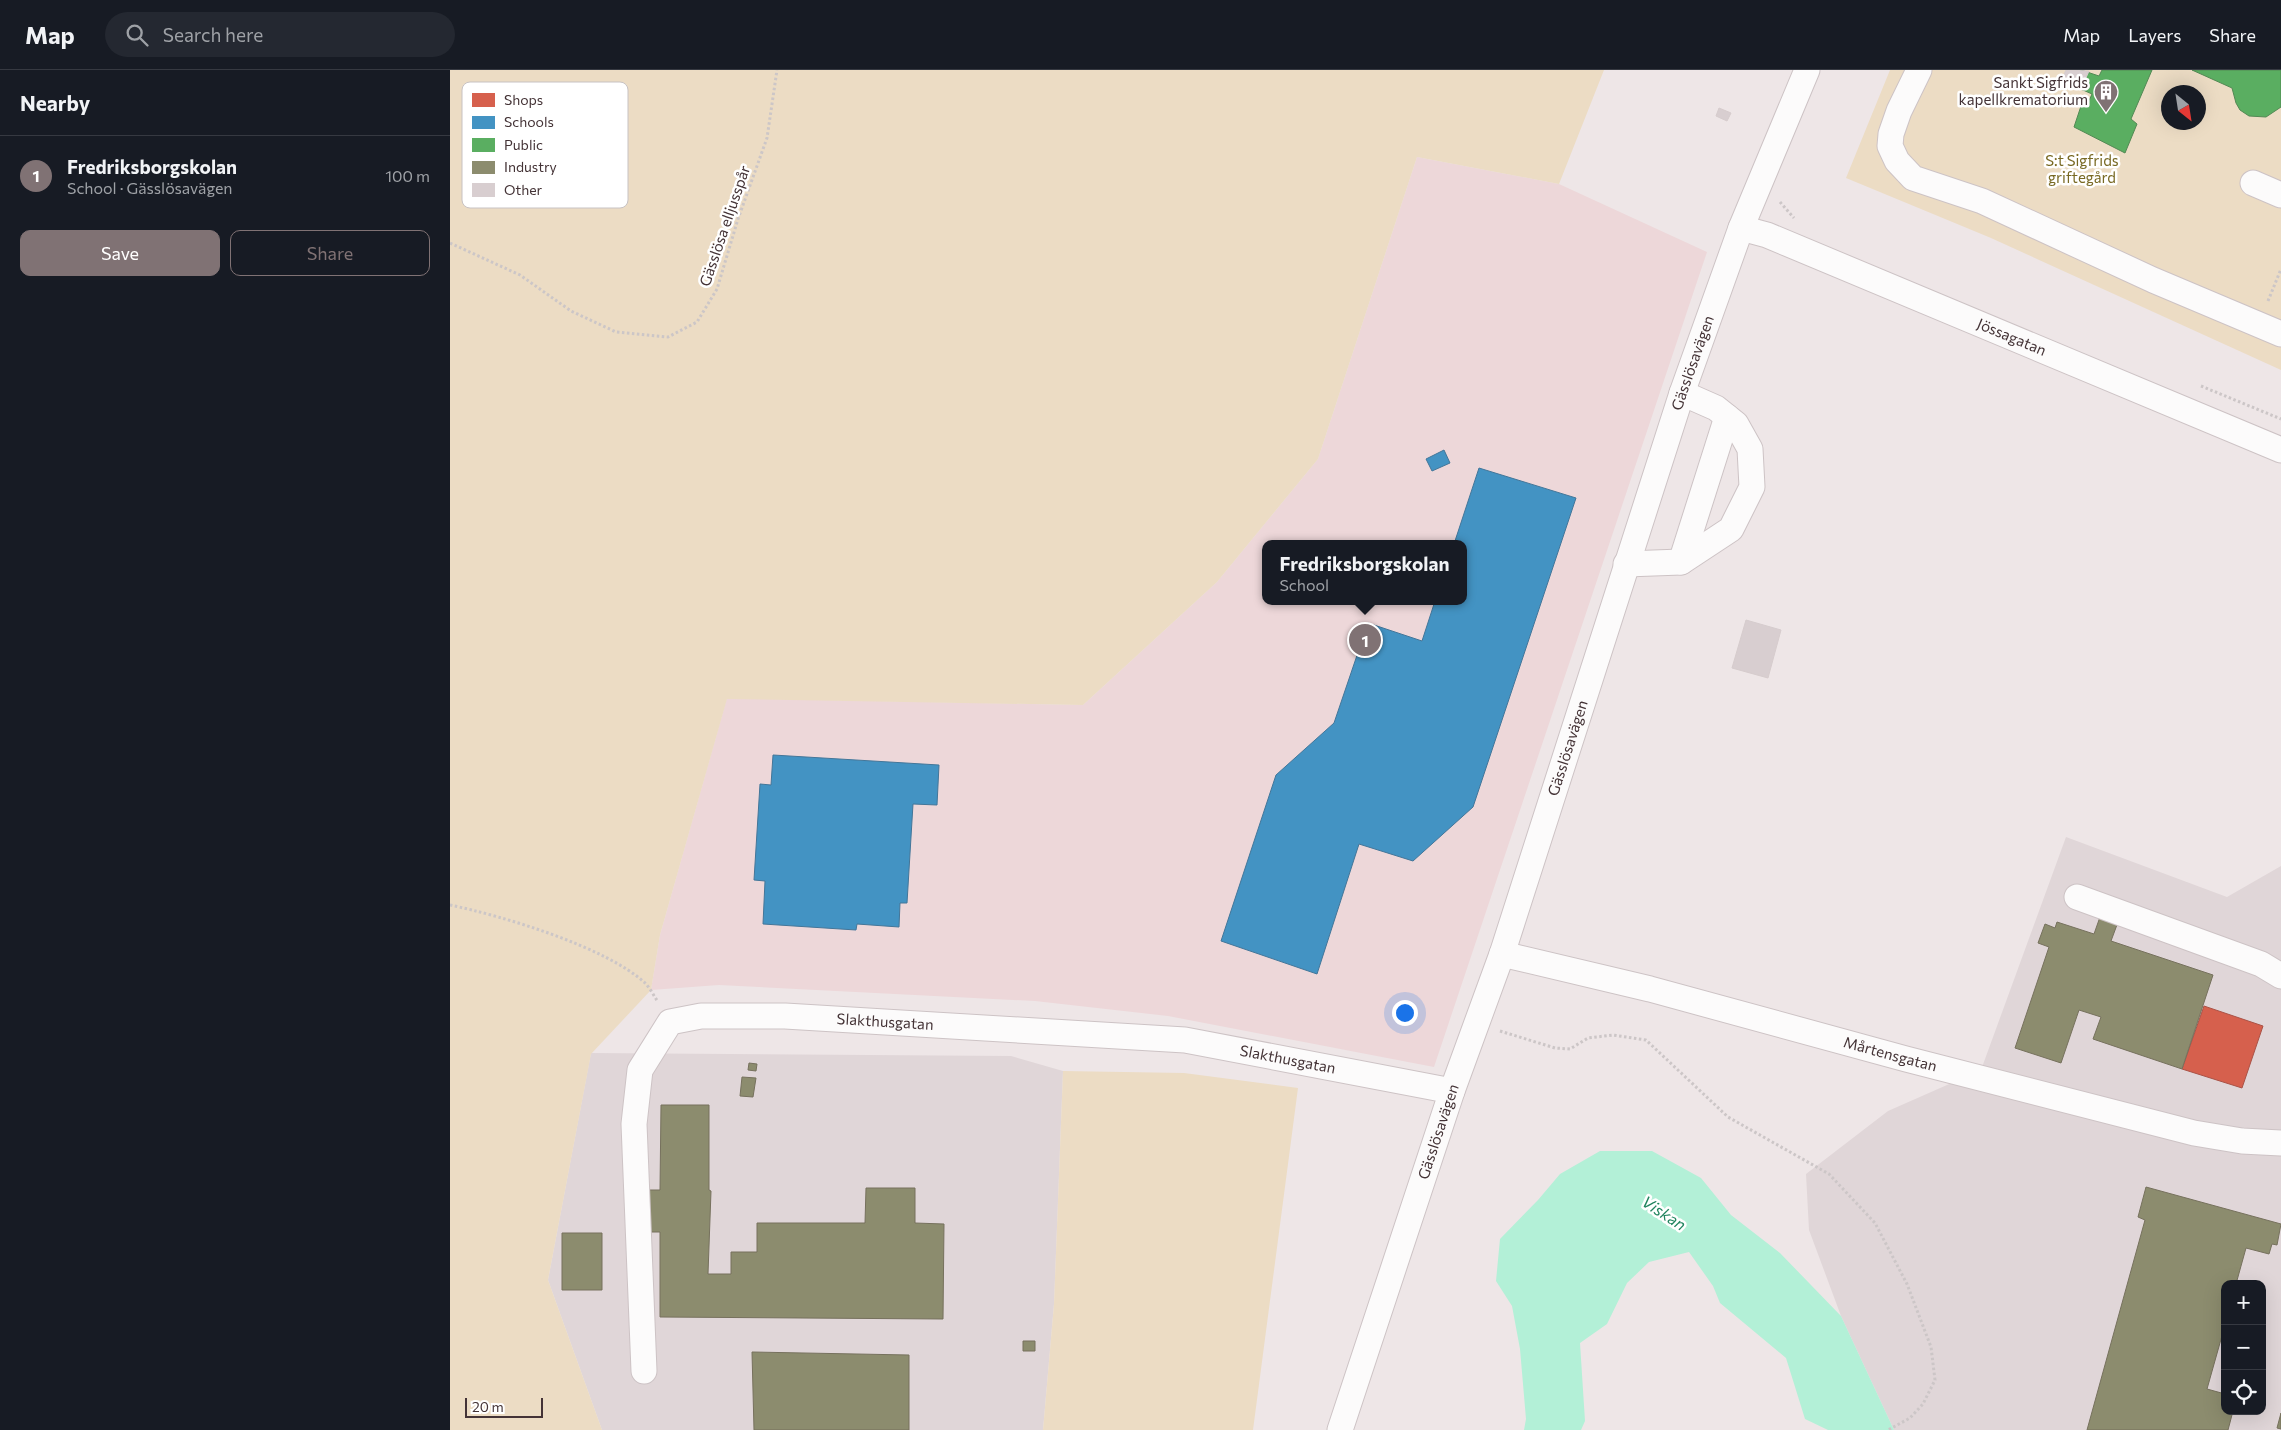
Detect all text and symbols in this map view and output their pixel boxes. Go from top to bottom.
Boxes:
search box [105,12,455,57]
text: Map [25,20,75,49]
icon: search [123,21,151,49]
text: Search here [163,23,263,46]
text: Map [2063,24,2100,46]
text: Layers [2128,24,2181,46]
text: Share [2209,24,2256,46]
place label: Sankt Sigfrids kapellkrematorium [1959,73,2088,108]
building icon: Sankt Sigfrids kapellkrematorium [2093,79,2119,113]
legend [462,82,628,208]
north arrow [2161,85,2206,130]
text: Nearby [20,90,90,115]
text: Shops [504,91,543,108]
text: Schools [504,113,554,130]
text: Public [504,136,543,153]
park label: S:t Sigfrids griftegård [2045,151,2119,186]
text: Fredriksborgskolan [67,155,237,178]
text: Industry [504,158,557,175]
street label: Gässlösa elljusspår [695,163,753,288]
text: 1 [32,166,40,185]
text: 100 m [385,166,430,185]
text: School · Gässlösavägen [67,178,233,197]
text: Other [504,181,543,198]
button: Save [20,230,220,276]
button: Share [230,230,430,276]
street label: Gässlösavägen [1667,313,1717,412]
street label: Jössagatan [1975,314,2049,359]
popup [1262,540,1467,605]
text: Fredriksborgskolan [1279,552,1450,575]
text: School [1279,575,1329,594]
pin: 1 [1349,621,1381,659]
street label: Gässlösavägen [1543,698,1591,798]
your location [1392,1000,1418,1026]
street label: Slakthusgatan [836,1009,934,1033]
street label: Mårtensgatan [1842,1032,1939,1075]
street label: Slakthusgatan [1239,1041,1337,1077]
street label: Gässlösavägen [1413,1081,1462,1182]
water label: Viskan [1639,1191,1690,1234]
map controls [2221,1280,2266,1415]
button: + [2221,1280,2266,1325]
button: − [2221,1325,2266,1370]
button: locate [2221,1370,2266,1415]
scale bar [465,1395,542,1418]
text: 20 m [472,1398,504,1415]

